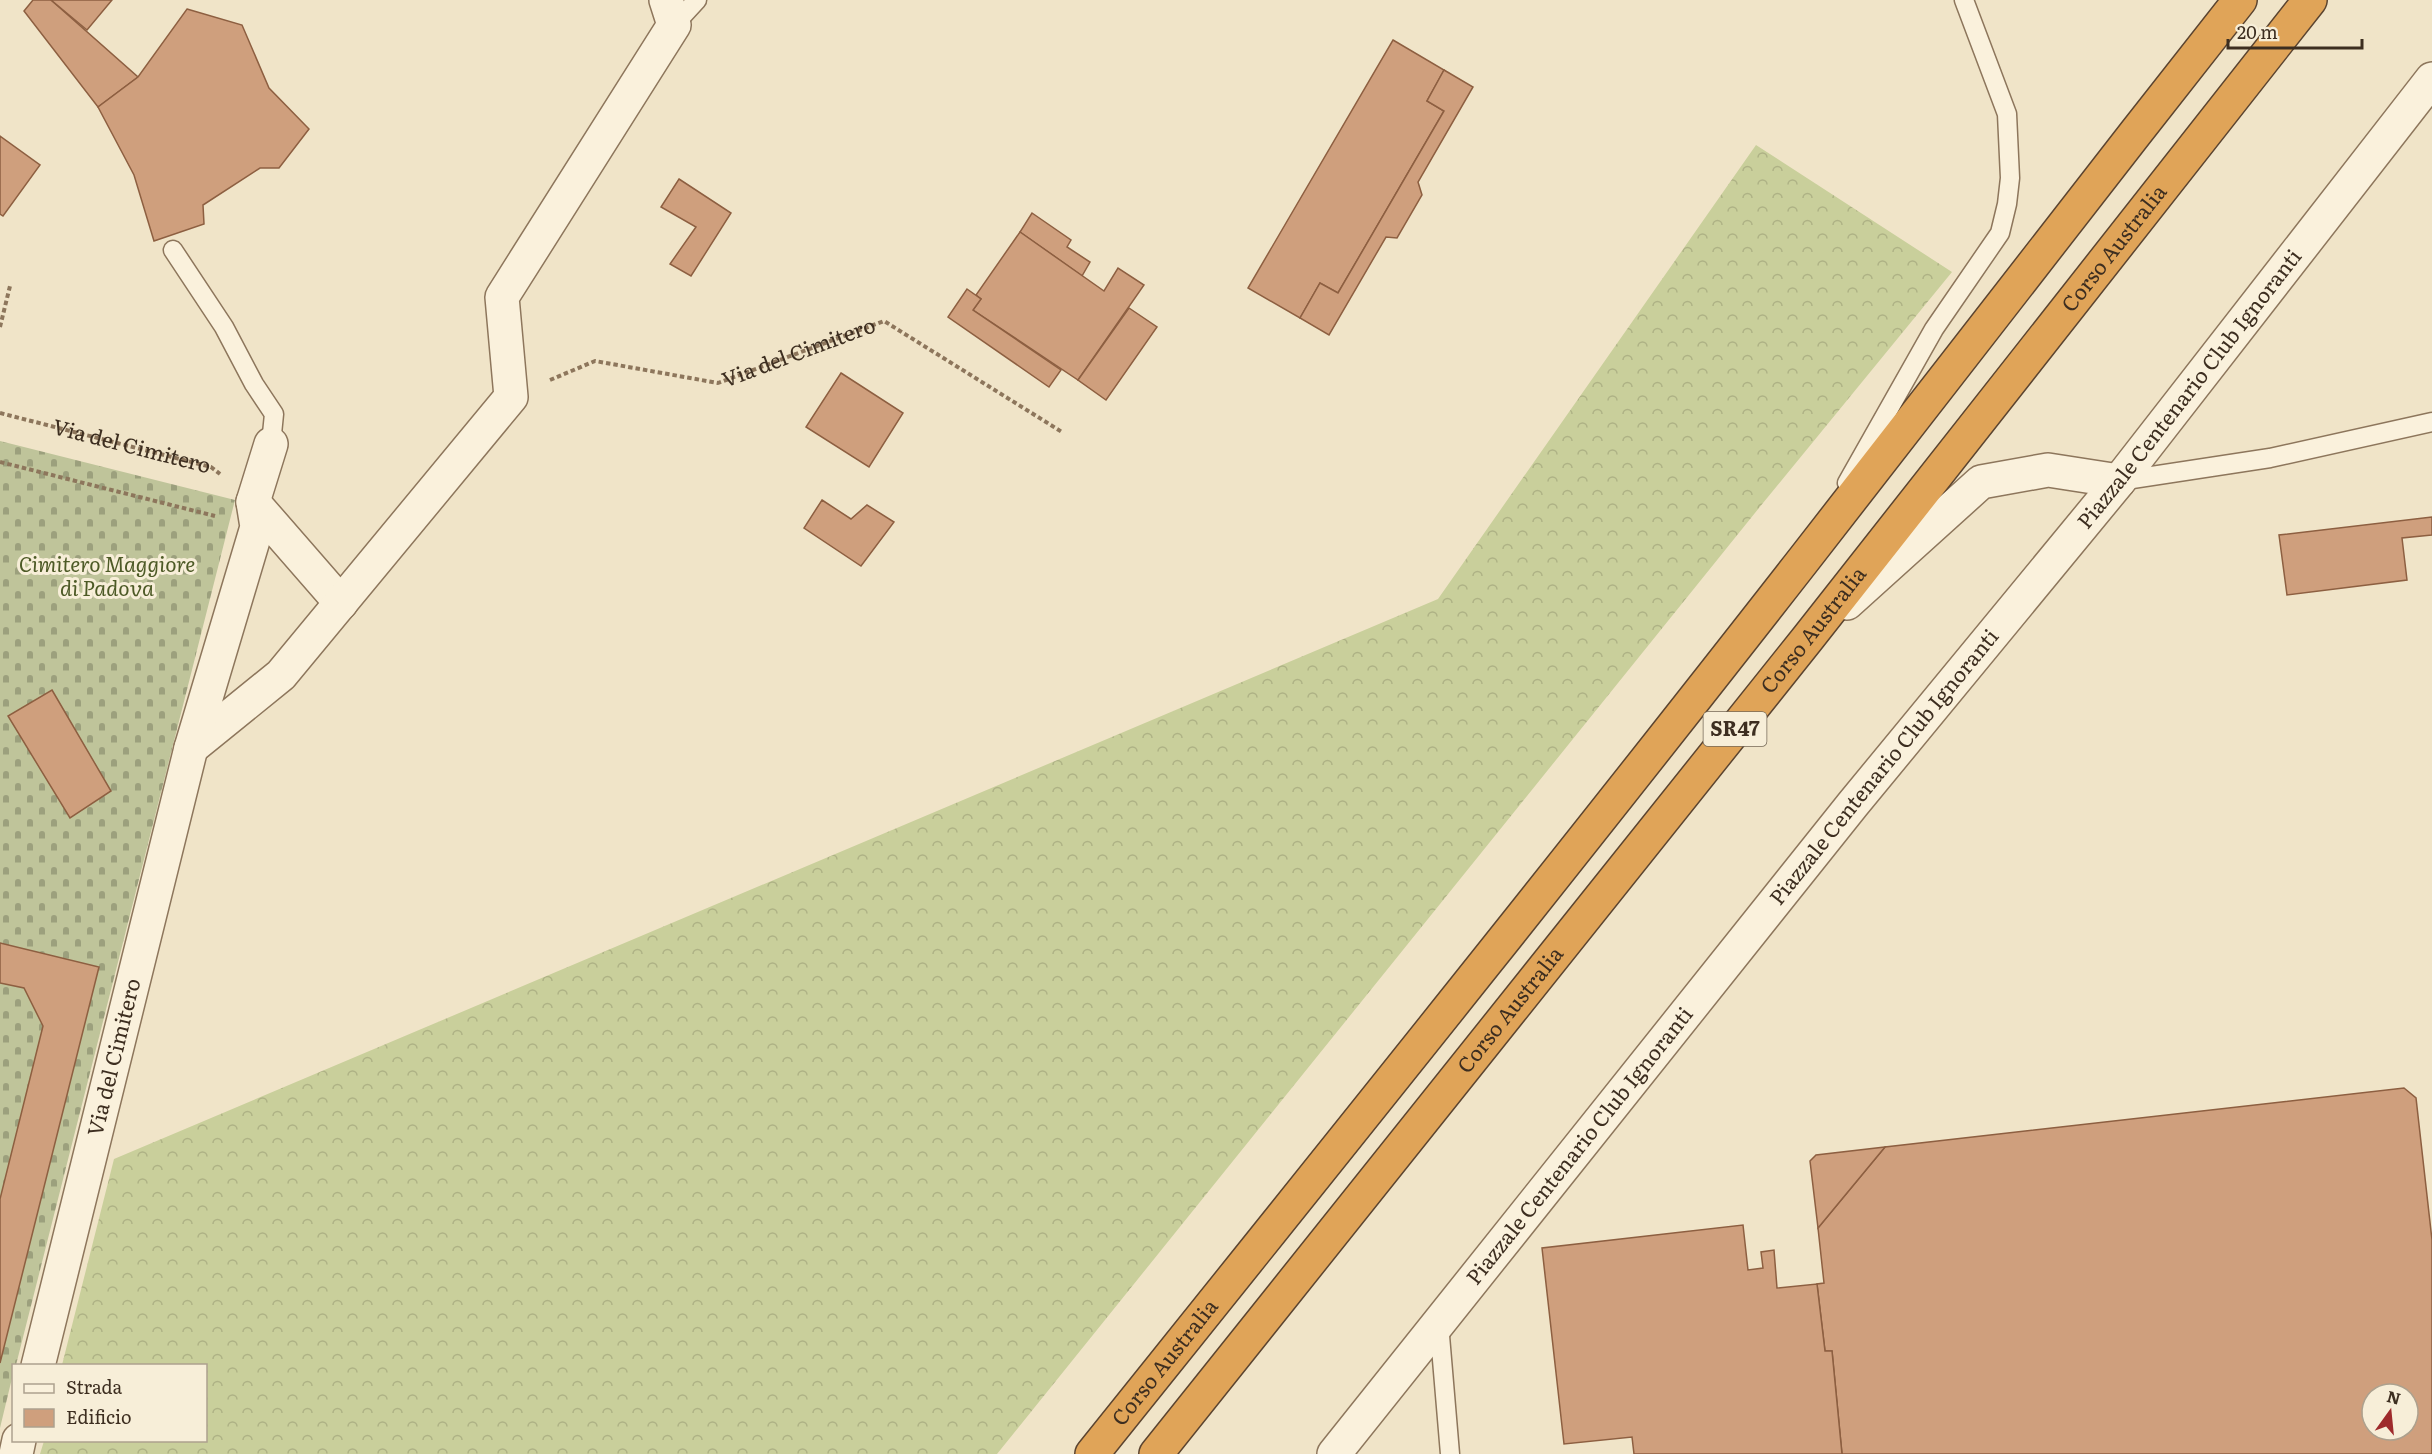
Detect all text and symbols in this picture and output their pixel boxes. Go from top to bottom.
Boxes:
scale bar [2228,12,2362,50]
text: 20 m [2237,18,2278,45]
street label: Corso Australia [2052,176,2173,317]
street label: Piazzale Centenario Club Ignoranti [2068,241,2307,534]
street label: Via del Cimitero [717,308,879,393]
street label: Via del Cimitero [50,409,215,479]
park label: Cimitero Maggiore di Padova [19,547,195,602]
street label: Corso Australia [1752,558,1872,699]
street label: Piazzale Centenario Club Ignoranti [1760,621,2004,910]
road number: SR47 [1704,712,1766,746]
street label: Corso Australia [1448,938,1569,1079]
street label: Via del Cimitero [78,974,146,1139]
street label: Piazzale Centenario Club Ignoranti [1457,999,1699,1290]
street label: Corso Australia [1103,1291,1224,1431]
legend [12,1364,207,1442]
text: Strada [66,1373,123,1400]
north arrow [2360,1382,2420,1442]
text: N [2385,1383,2404,1410]
text: Edificio [66,1403,132,1430]

